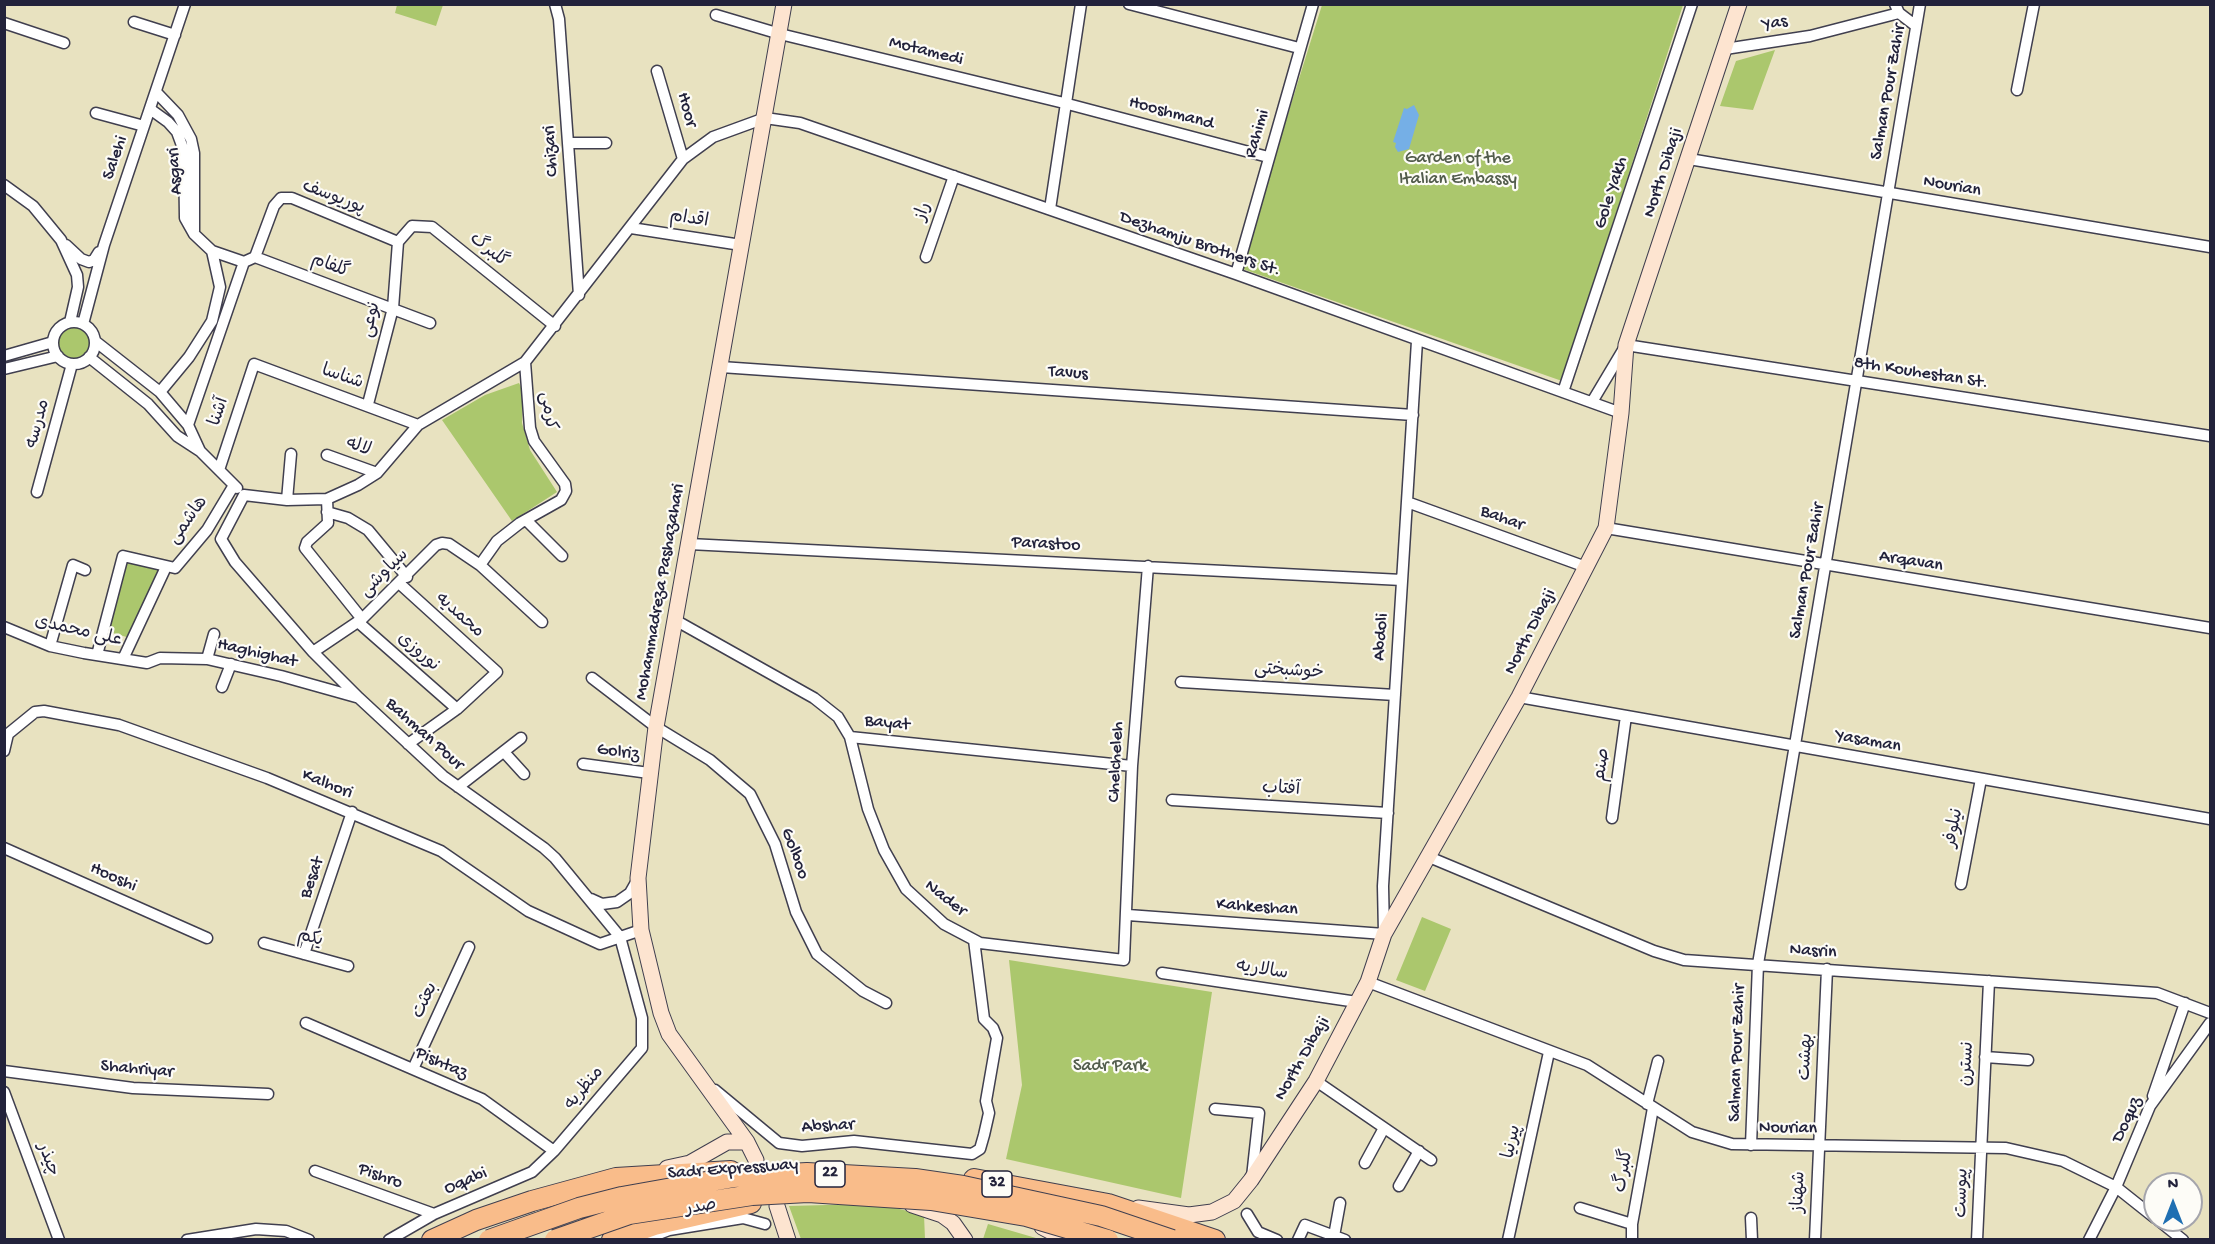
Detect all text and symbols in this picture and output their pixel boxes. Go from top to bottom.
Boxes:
street label: Yas [1761,11,1789,37]
street label: Salman Pour Zahir [1866,22,1912,162]
street label: Motamedi [887,32,965,72]
street label: Hoor [671,90,701,130]
street label: Hooshmand [1126,92,1216,136]
street label: Rahimi [1241,107,1275,161]
street label: Chizari [539,125,565,177]
street label: North Dibaji [1639,125,1689,221]
street label: Salehi [98,133,134,183]
street label: Asgari [164,146,188,196]
park label: Garden of the Italian Embassy [1399,148,1517,190]
street label: Gole Yakh [1590,154,1634,232]
street label: Nourian [1921,171,1983,203]
street label: پوریوسف [299,176,367,220]
street label: راز [911,200,937,224]
street label: اقدام [668,206,710,234]
street label: Dezhamju Brothers St. [1117,207,1283,283]
street label: گلبرگ [464,229,512,273]
street label: گلفام [308,250,352,284]
street label: نوعی [357,300,387,340]
street label: 8th Kouhestan St. [1852,353,1990,395]
street label: شناسا [318,361,366,395]
street label: Tavus [1047,362,1089,386]
street label: کرمی [534,391,560,431]
street label: آشنا [205,395,235,429]
street label: مدرسه [22,397,56,451]
street label: لاله [342,434,374,462]
street label: Mohammadreza Pashazahari [631,482,691,702]
street label: هاشمی [164,493,214,549]
street label: Bahar [1477,501,1527,537]
street label: Salman Pour Zahir [1785,501,1831,641]
street label: Parastoo [1011,532,1081,558]
street label: سیاوشی [356,545,414,603]
street label: Arqavan [1878,546,1944,578]
street label: North Dibaji [1500,586,1562,678]
street label: محمدیه [430,589,488,643]
street label: علی محمدی [32,611,124,653]
street label: Abdoli [1370,612,1394,662]
street label: نوروزی [392,628,444,678]
street label: Haghighat [215,634,299,674]
street label: خوشبختی [1254,659,1324,685]
street label: Bahman Pour [380,694,468,776]
street label: Bayat [863,711,911,737]
street label: Chelcheleh [1104,721,1130,803]
street label: Yasaman [1833,726,1903,758]
street label: Golriz [595,739,641,767]
street label: صنم [1590,747,1616,783]
street label: Kalhori [298,765,356,805]
street label: آفتاب [1261,778,1301,802]
street label: نیلوفر [1941,807,1969,849]
street label: Golboo [775,825,813,883]
street label: Besat [296,854,330,902]
street label: Hooshi [86,858,140,898]
street label: Nader [919,876,971,922]
street label: Kahkeshan [1215,894,1299,922]
street label: یکم [295,925,325,953]
street label: Nasrin [1789,940,1837,964]
street label: سالاریه [1235,956,1289,986]
street label: بعثت [408,980,444,1022]
street label: Salman Pour Zahir [1725,984,1751,1122]
street label: North Dibaji [1270,1013,1336,1105]
street label: بهشت [1795,1033,1819,1081]
street label: نسترن [1956,1041,1980,1087]
street label: Pishtaz [411,1043,471,1085]
street label: Shahriyar [100,1056,174,1084]
park label: Sadr Park [1073,1056,1147,1078]
street label: منظریه [561,1063,609,1115]
street label: Doquz [2108,1094,2148,1146]
street label: Abshar [801,1115,855,1139]
street label: Nourian [1759,1118,1817,1140]
street label: پیرنیا [1499,1123,1527,1161]
street label: چیذر [31,1140,63,1180]
street label: گلبرگ [1611,1148,1639,1194]
street label: Sadr Expressway [667,1155,799,1185]
street label: Pishro [355,1159,405,1195]
road number: 22 [815,1161,845,1187]
street label: Oqabi [441,1163,491,1201]
street label: پیوست [1951,1168,1975,1218]
road number: 32 [982,1171,1012,1197]
street label: شهناز [1788,1171,1812,1213]
north arrow [2143,1172,2203,1232]
text: N [2168,1176,2178,1195]
street label: صدر [684,1195,718,1221]

